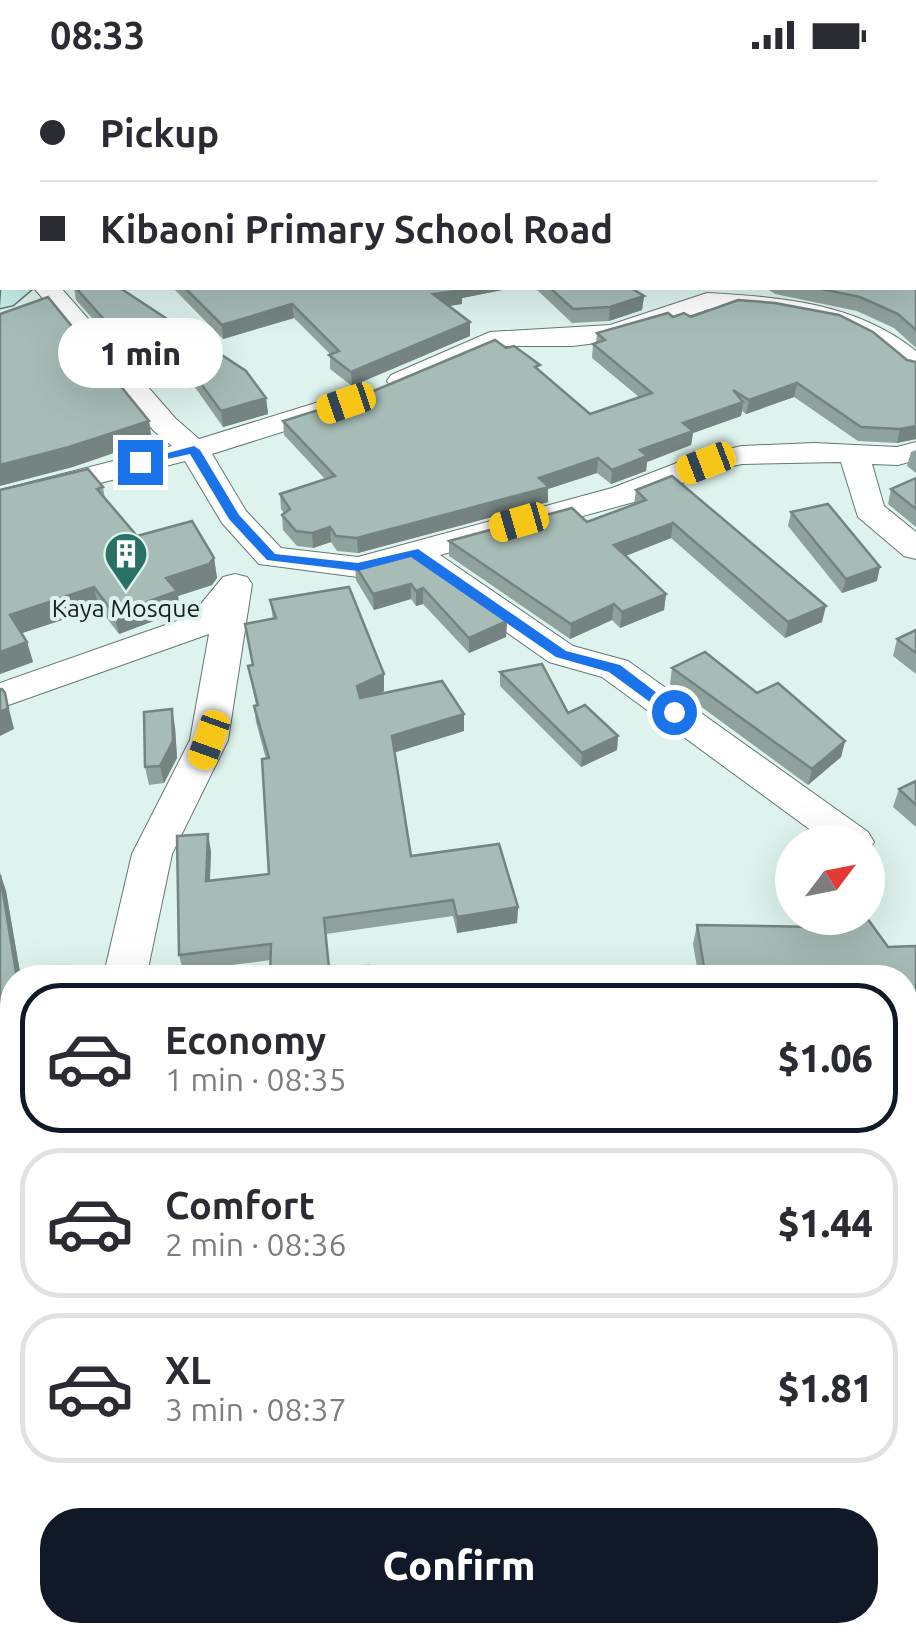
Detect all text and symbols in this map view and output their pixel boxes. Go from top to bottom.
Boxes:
text: 08:33 [50,14,145,56]
text: Pickup [100,112,219,154]
text: Kibaoni Primary School Road [100,208,613,250]
callout: 1 min [58,317,222,387]
text: 1 min [100,335,181,371]
car [313,379,379,427]
car [673,438,739,488]
route end [118,440,163,485]
car [486,499,552,545]
building icon: Kaya Mosque [103,531,149,592]
place label: Kaya Mosque [52,594,200,622]
route start [652,690,697,735]
car [185,707,233,773]
north arrow [775,825,885,935]
map controls [775,825,885,935]
icon: car [45,1013,135,1103]
text: Economy [165,1019,326,1061]
text: $1.06 [778,1037,873,1079]
text: 1 min · 08:35 [165,1061,347,1097]
icon: car [45,1178,135,1268]
text: Comfort [165,1184,315,1226]
text: $1.44 [778,1202,873,1244]
text: 2 min · 08:36 [165,1226,347,1262]
icon: car [45,1343,135,1433]
text: XL [165,1349,211,1391]
text: $1.81 [778,1367,873,1409]
text: 3 min · 08:37 [165,1391,347,1427]
button: Confirm [40,1508,878,1623]

